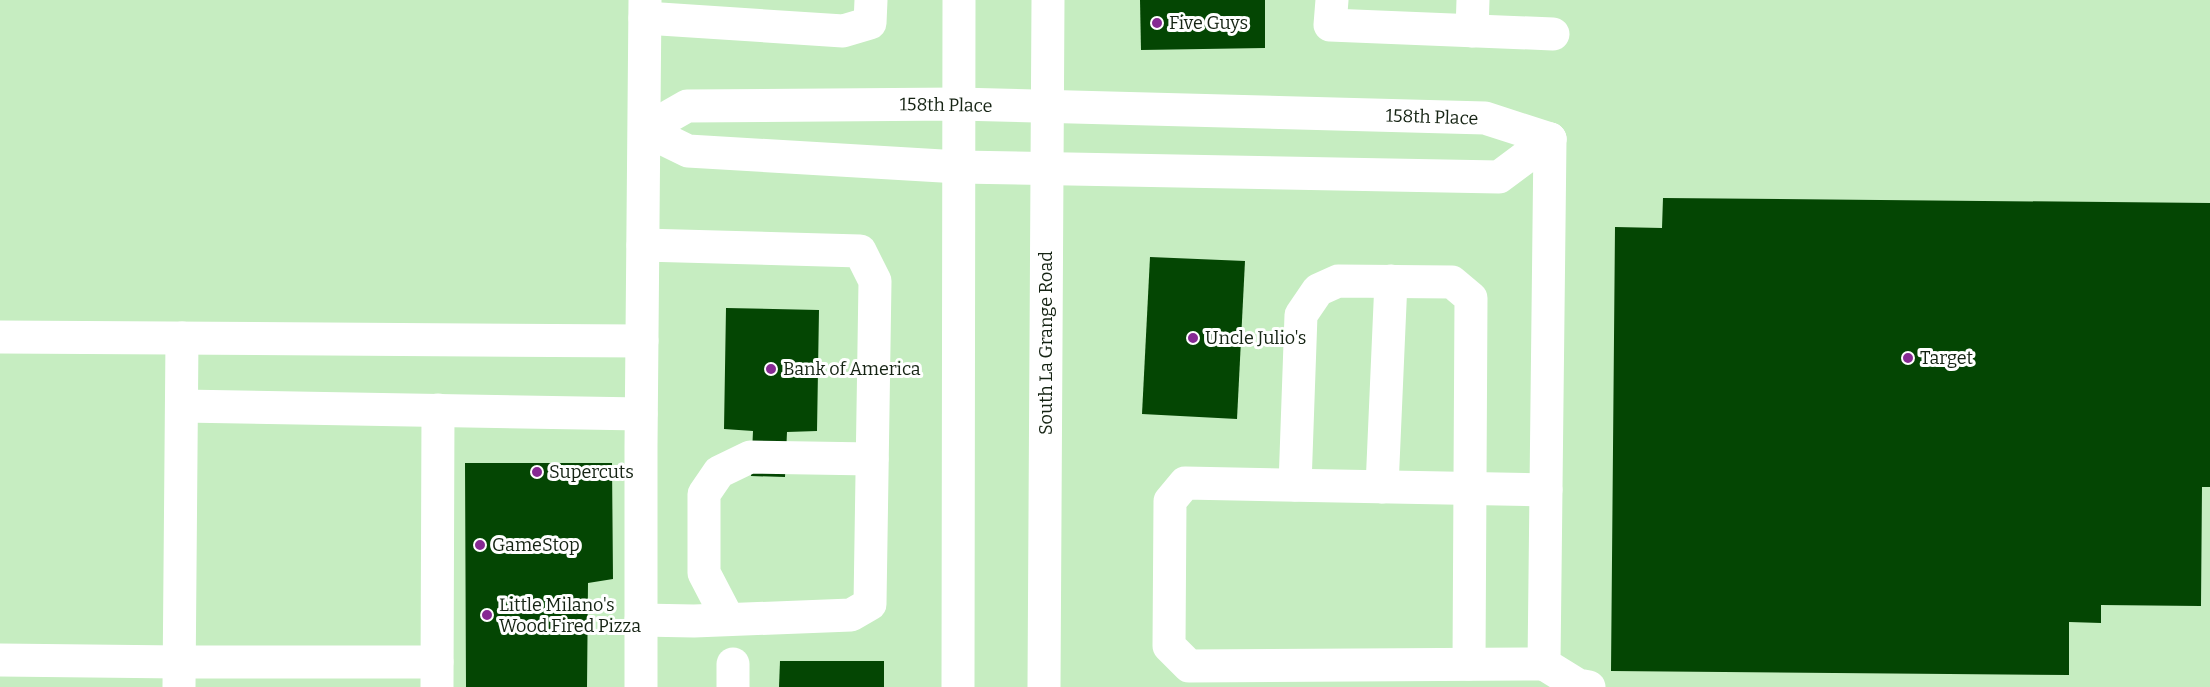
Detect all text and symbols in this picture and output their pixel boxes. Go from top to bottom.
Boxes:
place label: Five Guys [1169,12,1248,34]
marker: Five Guys [1150,16,1164,30]
street label: 158th Place [899,93,993,117]
street label: 158th Place [1385,104,1479,130]
street label: South La Grange Road [1035,251,1057,435]
place label: Uncle Julio's [1205,327,1306,349]
marker: Uncle Julio's [1186,331,1200,345]
place label: Target [1920,347,1974,369]
marker: Target [1901,351,1915,365]
place label: Bank of America [783,358,921,380]
marker: Bank of America [764,362,778,376]
place label: Supercuts [549,461,634,483]
marker: Supercuts [530,465,544,479]
place label: GameStop [492,534,580,556]
marker: GameStop [473,538,487,552]
place label: Little Milano's Wood Fired Pizza [499,594,641,637]
marker: Little Milano's Wood Fired Pizza [480,608,494,622]

